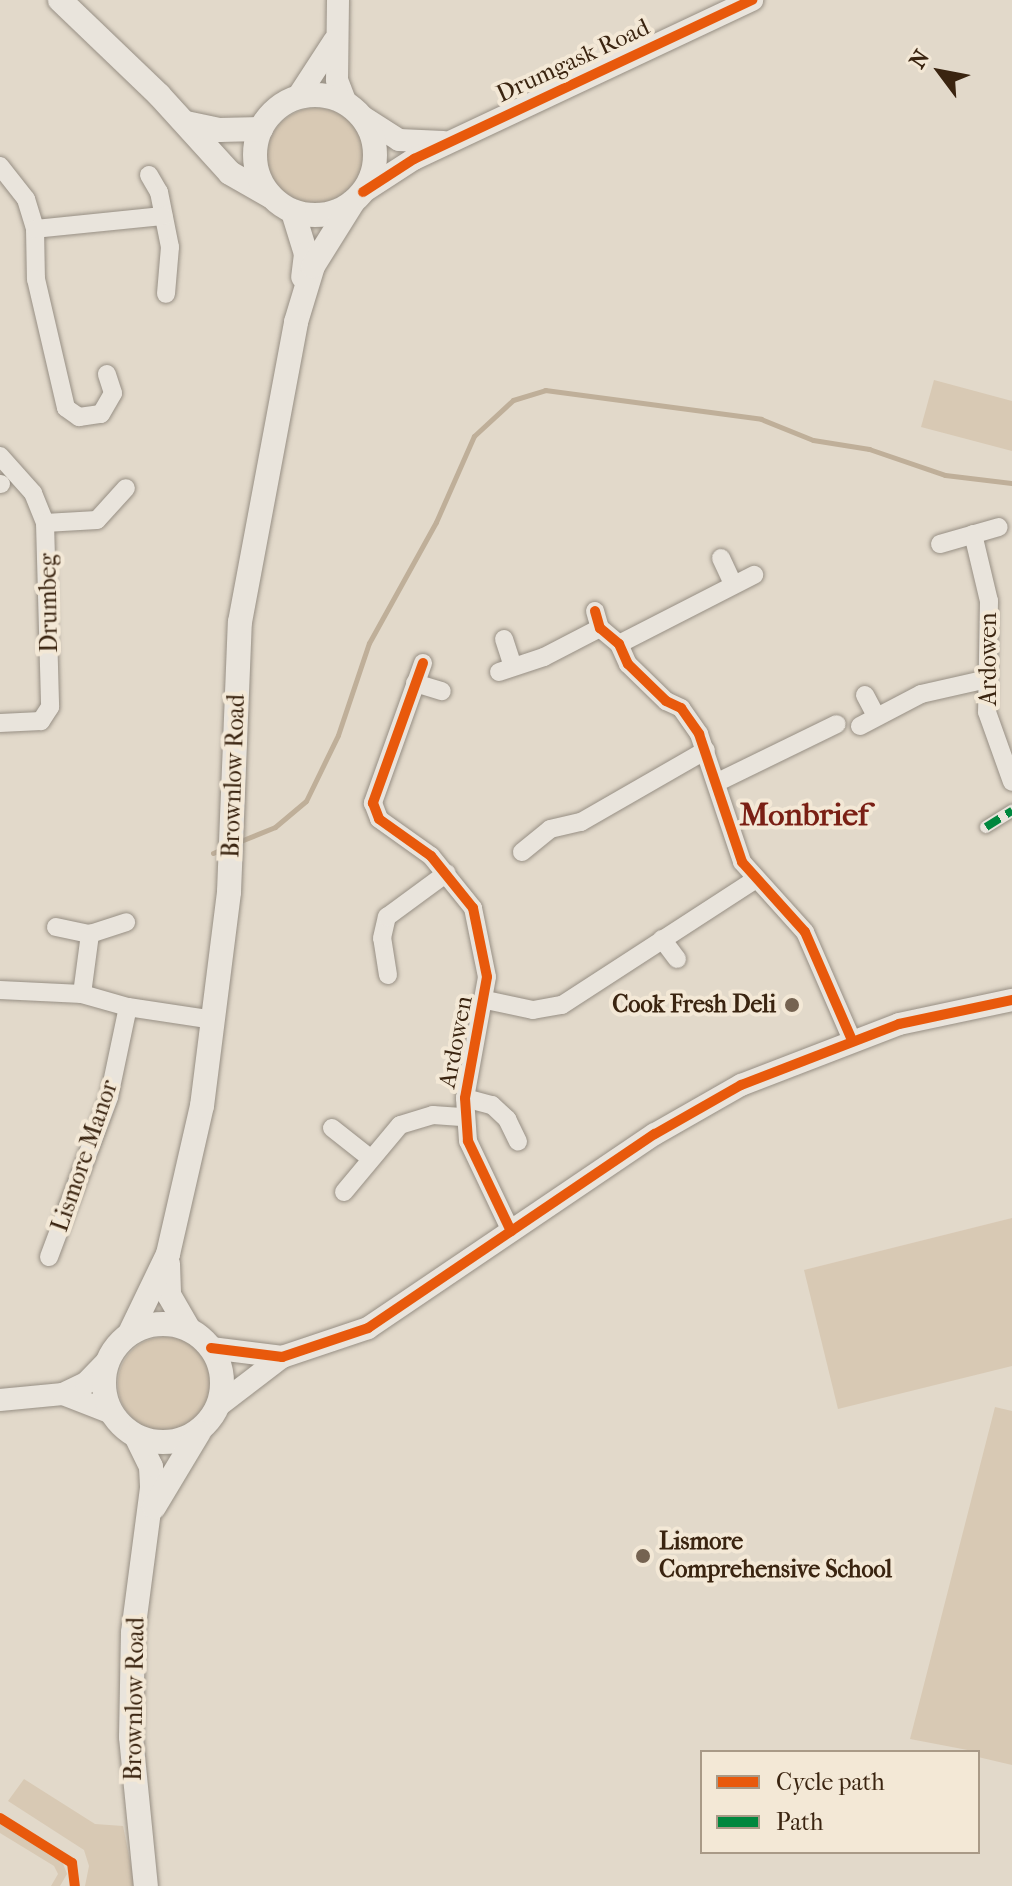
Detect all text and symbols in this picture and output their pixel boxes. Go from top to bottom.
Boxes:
street label: Drumgask Road [492,13,654,109]
north arrow [900,32,980,112]
text: N [904,45,935,73]
street label: Drumbeg [34,553,64,653]
street label: Ardowen [975,612,1003,706]
street label: Brownlow Road [217,694,251,858]
district label: Monbrief [739,796,869,834]
place label: Cook Fresh Deli [612,991,776,1019]
street label: Ardowen [433,993,479,1091]
marker: Cook Fresh Deli [783,996,801,1014]
street label: Lismore Manor [46,1076,124,1236]
place label: Lismore Comprehensive School [659,1528,892,1584]
marker: Lismore Comprehensive School [634,1547,652,1565]
street label: Brownlow Road [119,1617,151,1781]
legend [700,1750,980,1854]
text: Cycle path [776,1768,885,1796]
text: Path [776,1808,823,1836]

